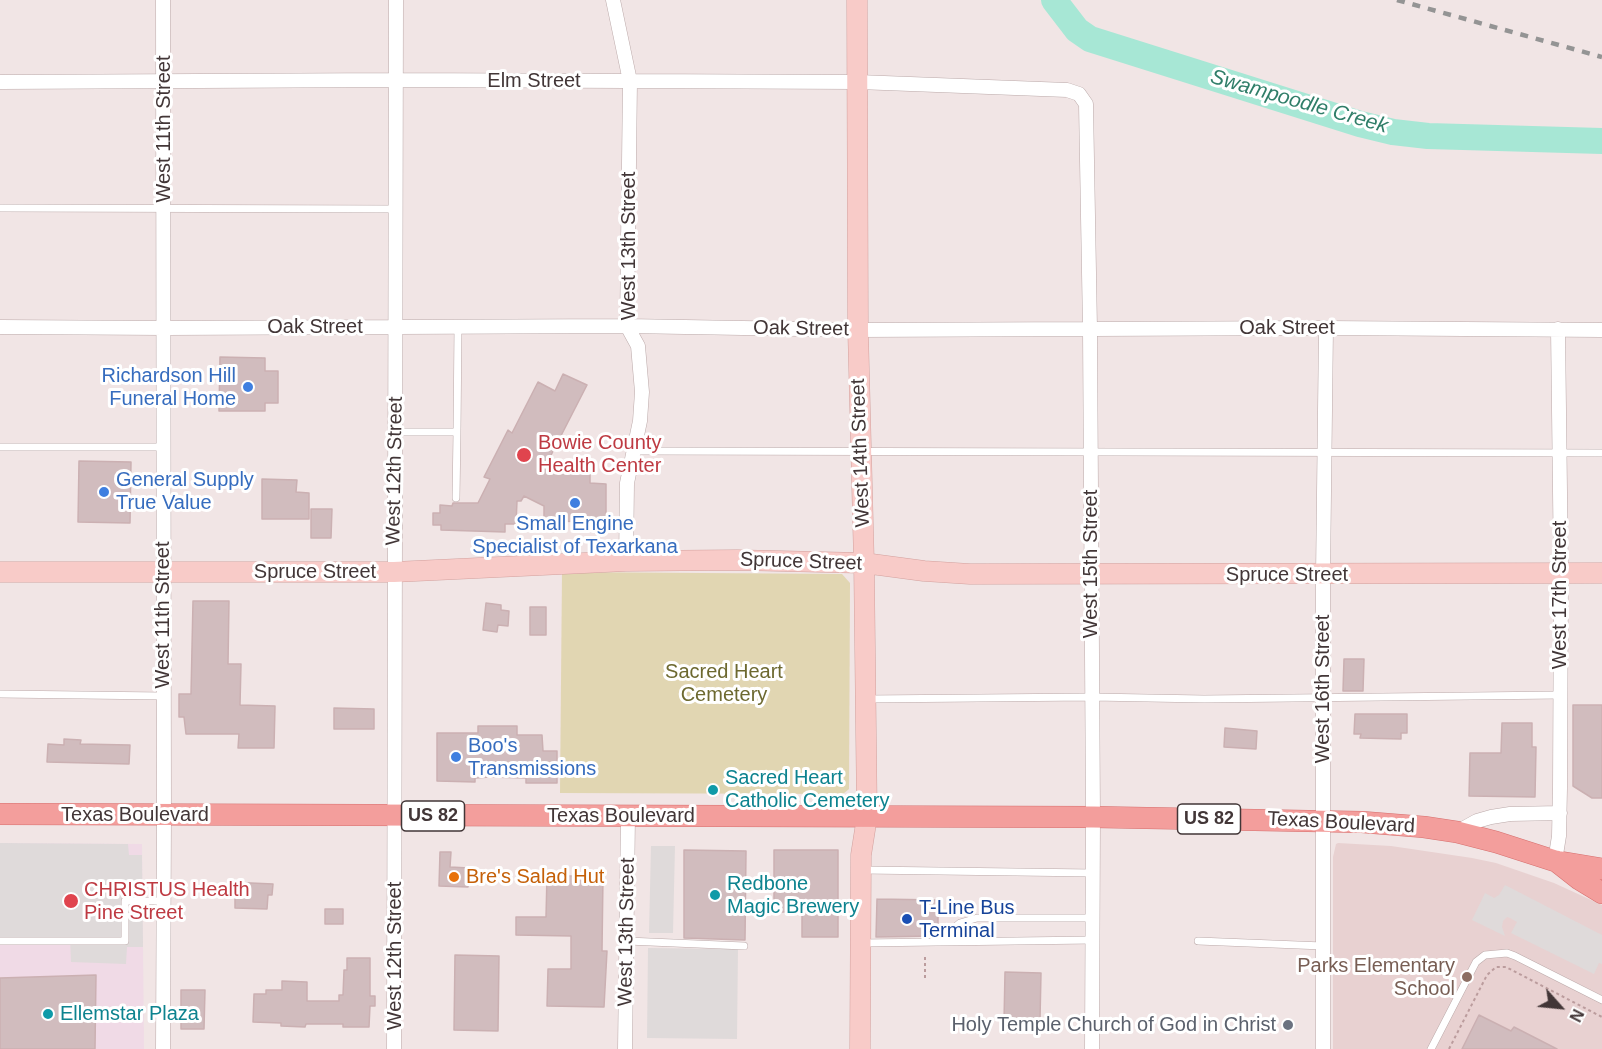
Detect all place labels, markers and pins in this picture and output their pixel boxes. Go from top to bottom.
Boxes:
place label: Richardson Hill Funeral Home [102,364,236,411]
marker: Richardson Hill Funeral Home [241,380,255,394]
place label: Bowie County Health Center [538,431,661,478]
marker: Bowie County Health Center [515,446,533,464]
place label: General Supply True Value [116,468,254,515]
marker: General Supply True Value [97,485,111,499]
marker: Small Engine Specialist of Texarkana [568,496,582,510]
place label: Small Engine Specialist of Texarkana [472,512,678,559]
place label: Boo's Transmissions [468,734,596,781]
marker: Boo's Transmissions [449,750,463,764]
place label: Sacred Heart Catholic Cemetery [725,766,890,813]
marker: Sacred Heart Catholic Cemetery [706,783,720,797]
place label: Bre's Salad Hut [466,865,604,889]
marker: Bre's Salad Hut [447,870,461,884]
place label: Redbone Magic Brewery [727,872,859,919]
place label: CHRISTUS Health Pine Street [84,878,250,925]
marker: Redbone Magic Brewery [708,888,722,902]
marker: CHRISTUS Health Pine Street [62,892,80,910]
place label: T-Line Bus Terminal [919,896,1015,943]
marker: T-Line Bus Terminal [900,912,914,926]
place label: Parks Elementary School [1297,954,1455,1001]
marker: Parks Elementary School [1460,970,1474,984]
place label: Ellemstar Plaza [60,1002,199,1026]
marker: Ellemstar Plaza [41,1007,55,1021]
place label: Holy Temple Church of God in Christ [951,1013,1276,1037]
marker: Holy Temple Church of God in Christ [1281,1018,1295,1032]

